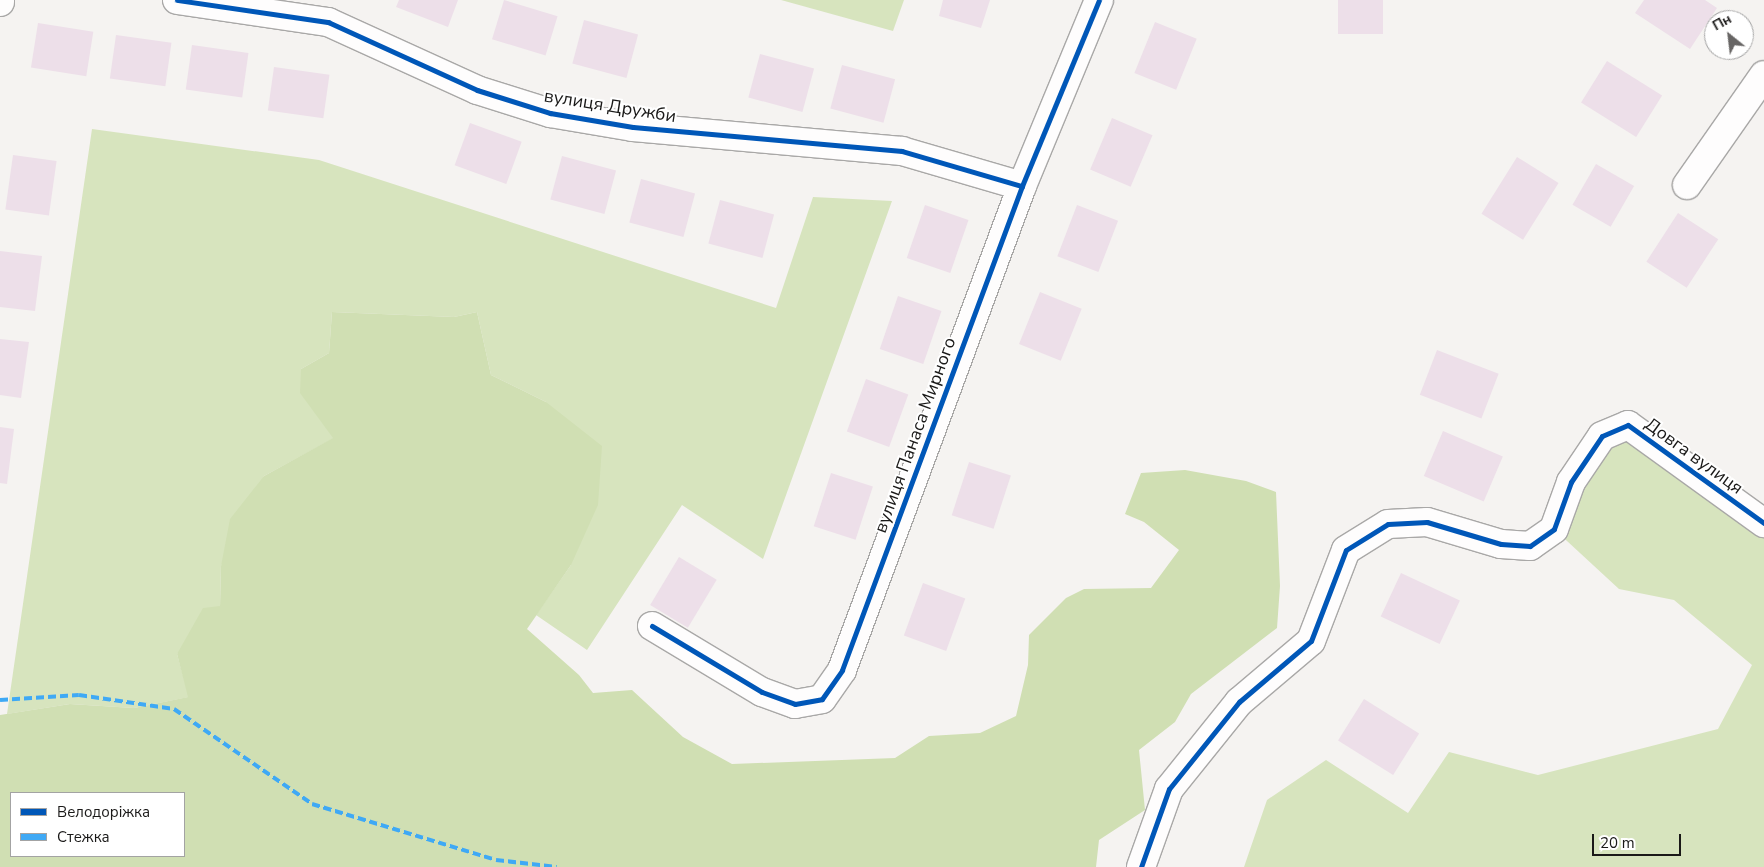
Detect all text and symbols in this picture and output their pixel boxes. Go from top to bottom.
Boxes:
text: Пн [1709,9,1735,35]
north arrow [1704,10,1754,60]
street label: вулиця Дружби [542,85,678,127]
street label: вулиця Панаса Мирного [870,334,960,536]
street label: Довга вулиця [1641,413,1747,499]
legend [10,792,185,857]
text: Велодоріжка [57,802,150,822]
scale bar [1594,824,1683,856]
text: Стежка [57,827,110,847]
text: 20 m [1600,833,1635,853]

